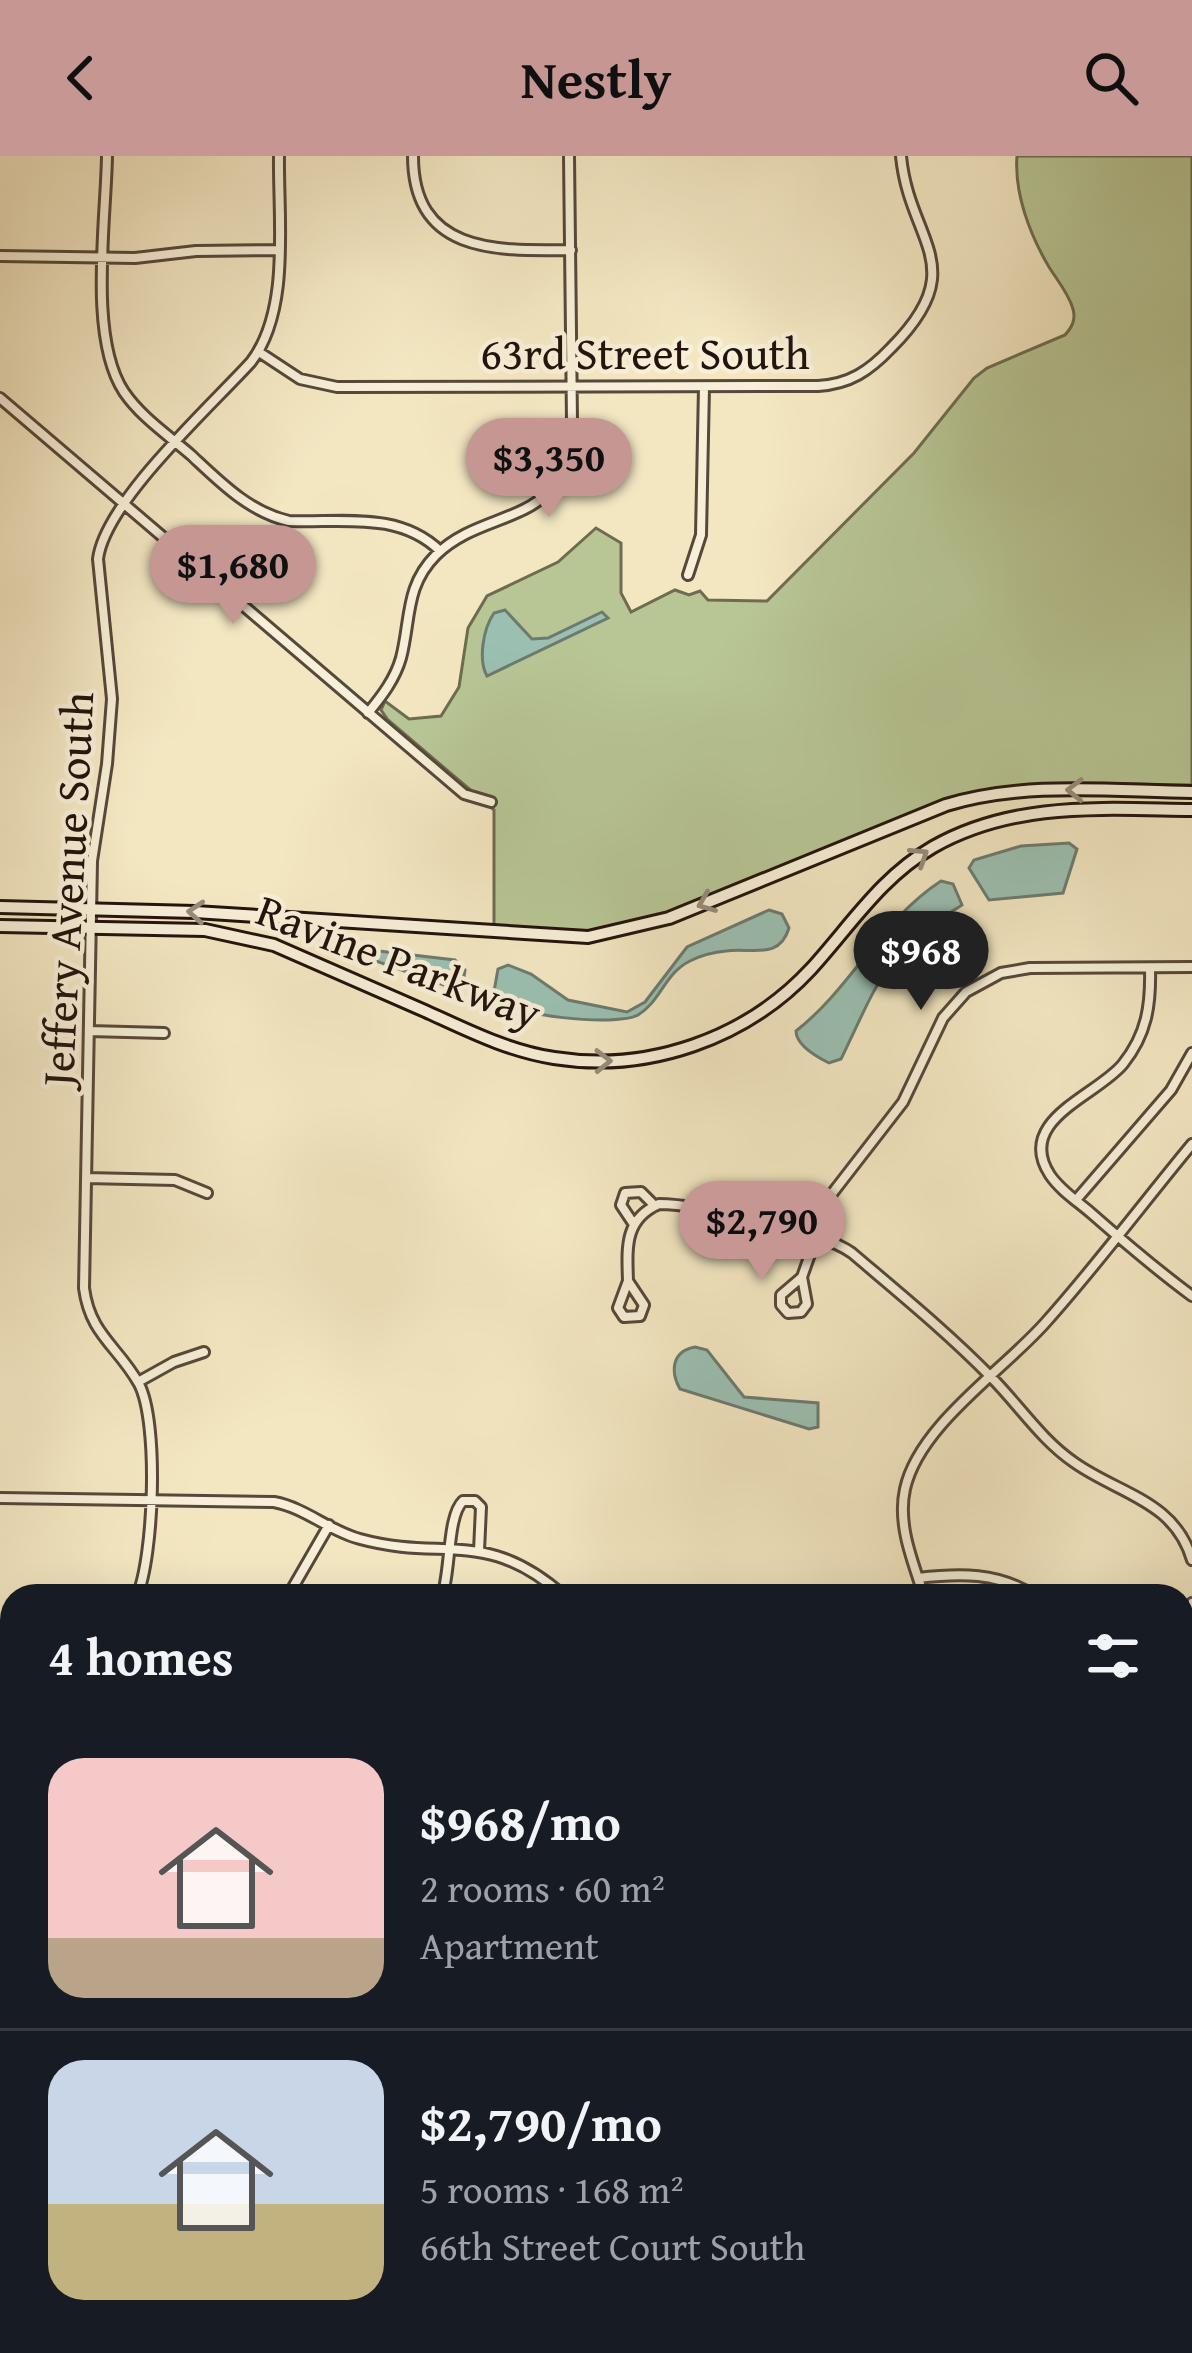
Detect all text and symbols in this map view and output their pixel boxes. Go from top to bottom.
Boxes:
text: Nestly [521,39,671,118]
icon: back [48,45,114,111]
icon: search [1078,45,1144,111]
street label: 63rd Street South [480,320,810,385]
pin: $3,350 [451,418,647,520]
text: $3,350 [493,428,605,485]
pin: $1,680 [135,525,331,627]
text: $1,680 [177,535,289,592]
street label: Jeffery Avenue South [23,690,109,1093]
one-way arrow [1065,777,1083,803]
one-way arrow [907,849,929,871]
street label: Ravine Parkway [248,876,551,1045]
one-way arrow [696,889,717,913]
one-way arrow [186,899,205,925]
pin: $968 [850,911,992,1013]
text: $968 [881,921,961,978]
one-way arrow [594,1048,613,1074]
pin: $2,790 [664,1181,860,1283]
text: $2,790 [706,1191,818,1248]
text: 4 homes [48,1619,234,1694]
icon: filters [1080,1623,1146,1689]
text: $968/mo [420,1784,621,1859]
icon: home [144,1806,288,1950]
text: 2 rooms · 60 m² [420,1859,665,1916]
text: Apartment [420,1916,599,1973]
text: $2,790/mo [420,2085,662,2160]
icon: home [144,2108,288,2252]
text: 5 rooms · 168 m² [420,2160,684,2217]
text: 66th Street Court South [420,2217,805,2274]

